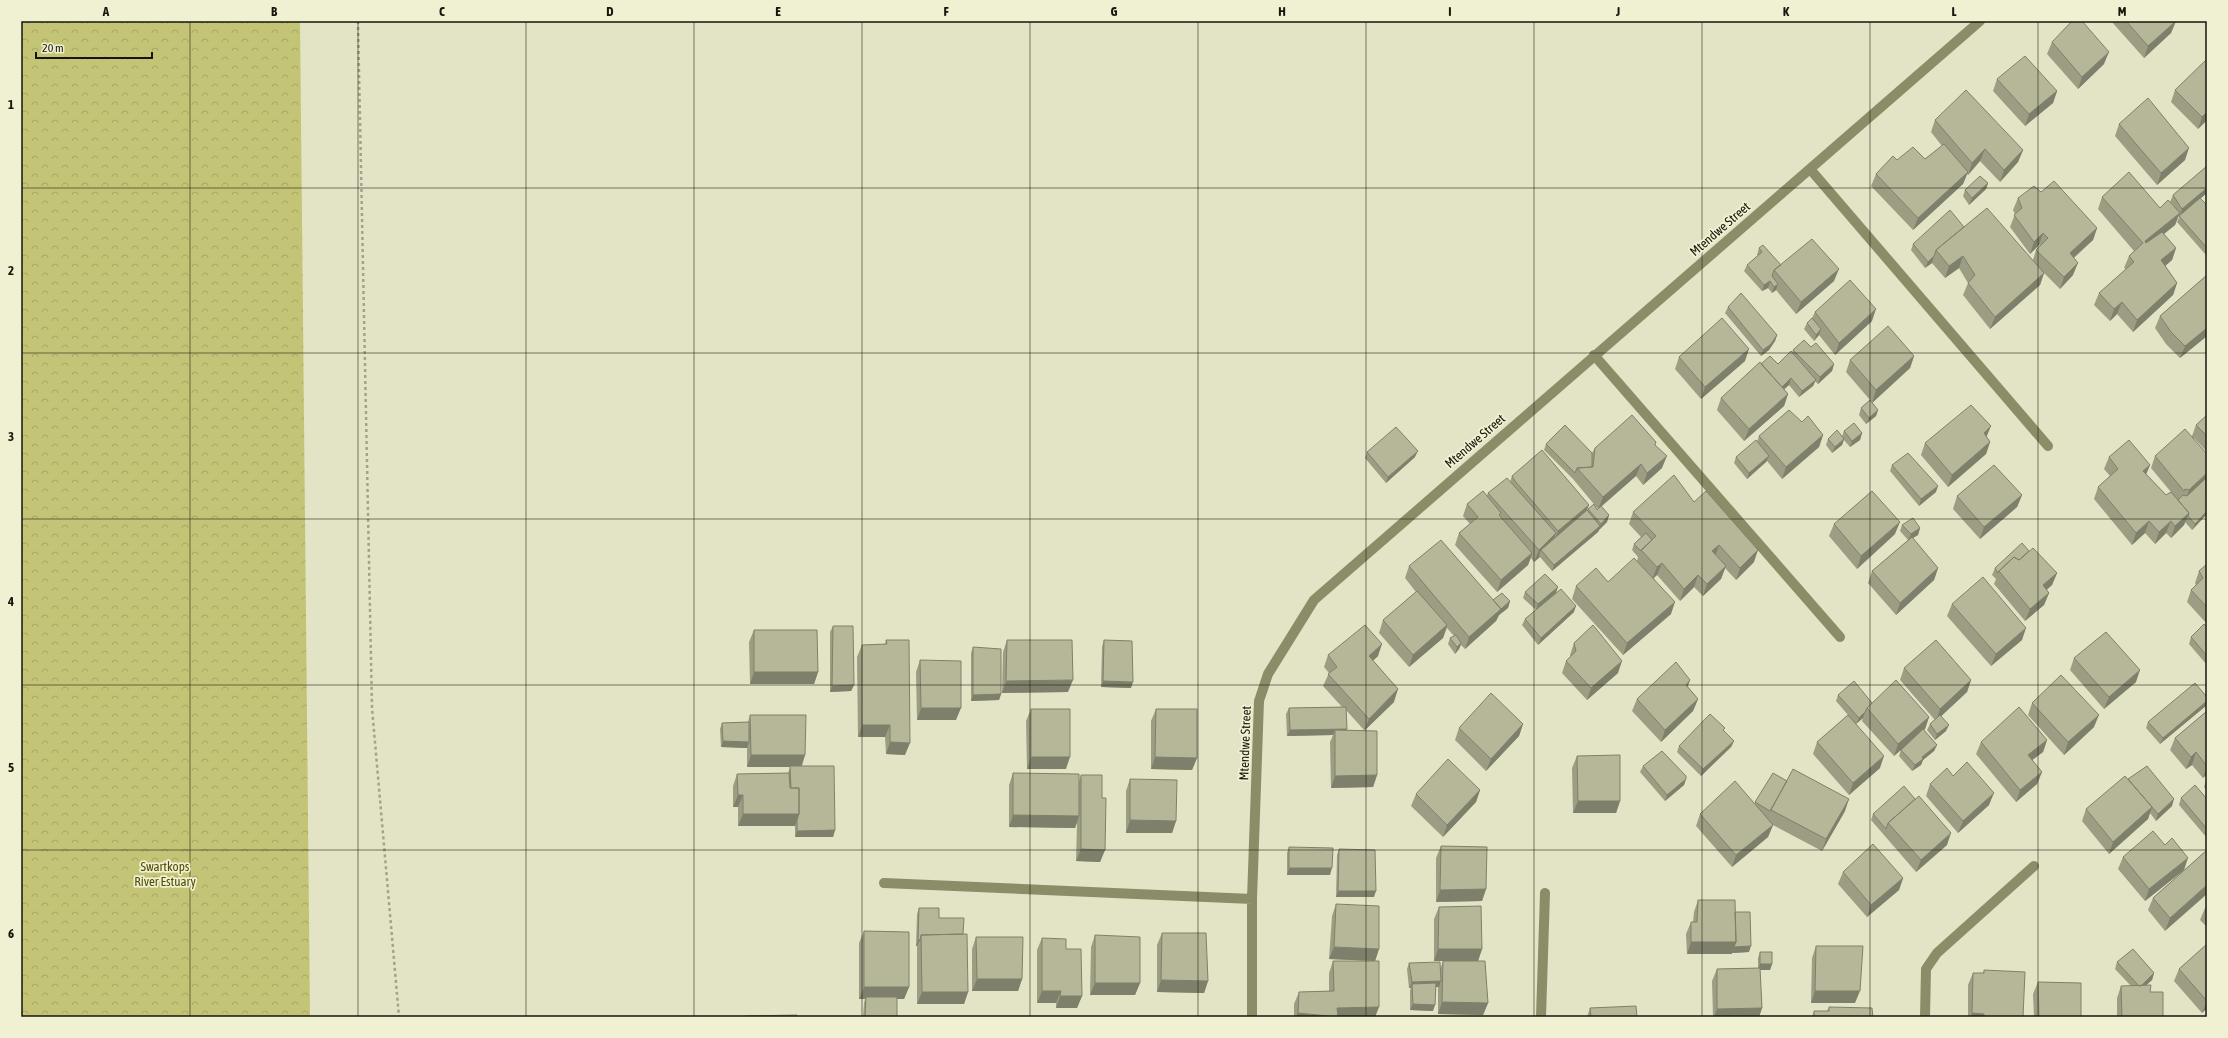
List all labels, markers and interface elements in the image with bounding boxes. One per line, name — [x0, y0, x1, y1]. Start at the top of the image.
text: A — [102, 4, 110, 19]
text: B — [271, 4, 278, 19]
text: C — [439, 4, 445, 19]
text: D — [606, 4, 614, 19]
text: E — [775, 4, 781, 19]
text: F — [943, 4, 949, 19]
text: G — [1111, 4, 1118, 19]
text: H — [1278, 4, 1286, 19]
text: I — [1448, 4, 1452, 19]
text: J — [1615, 4, 1620, 19]
text: K — [1783, 4, 1790, 19]
text: L — [1951, 4, 1957, 19]
text: M — [2118, 4, 2127, 19]
scale bar — [36, 34, 152, 60]
text: 20 m — [42, 41, 64, 55]
text: 1 — [8, 97, 14, 112]
street label: Mtendwe Street — [1687, 199, 1753, 259]
text: 2 — [8, 263, 14, 278]
street label: Mtendwe Street — [1442, 411, 1508, 471]
text: 3 — [8, 429, 14, 444]
text: 4 — [7, 594, 14, 609]
street label: Mtendwe Street — [1236, 705, 1254, 781]
text: 5 — [8, 760, 14, 775]
park label: Swartkops River Estuary — [134, 859, 196, 889]
text: 6 — [8, 926, 14, 941]

